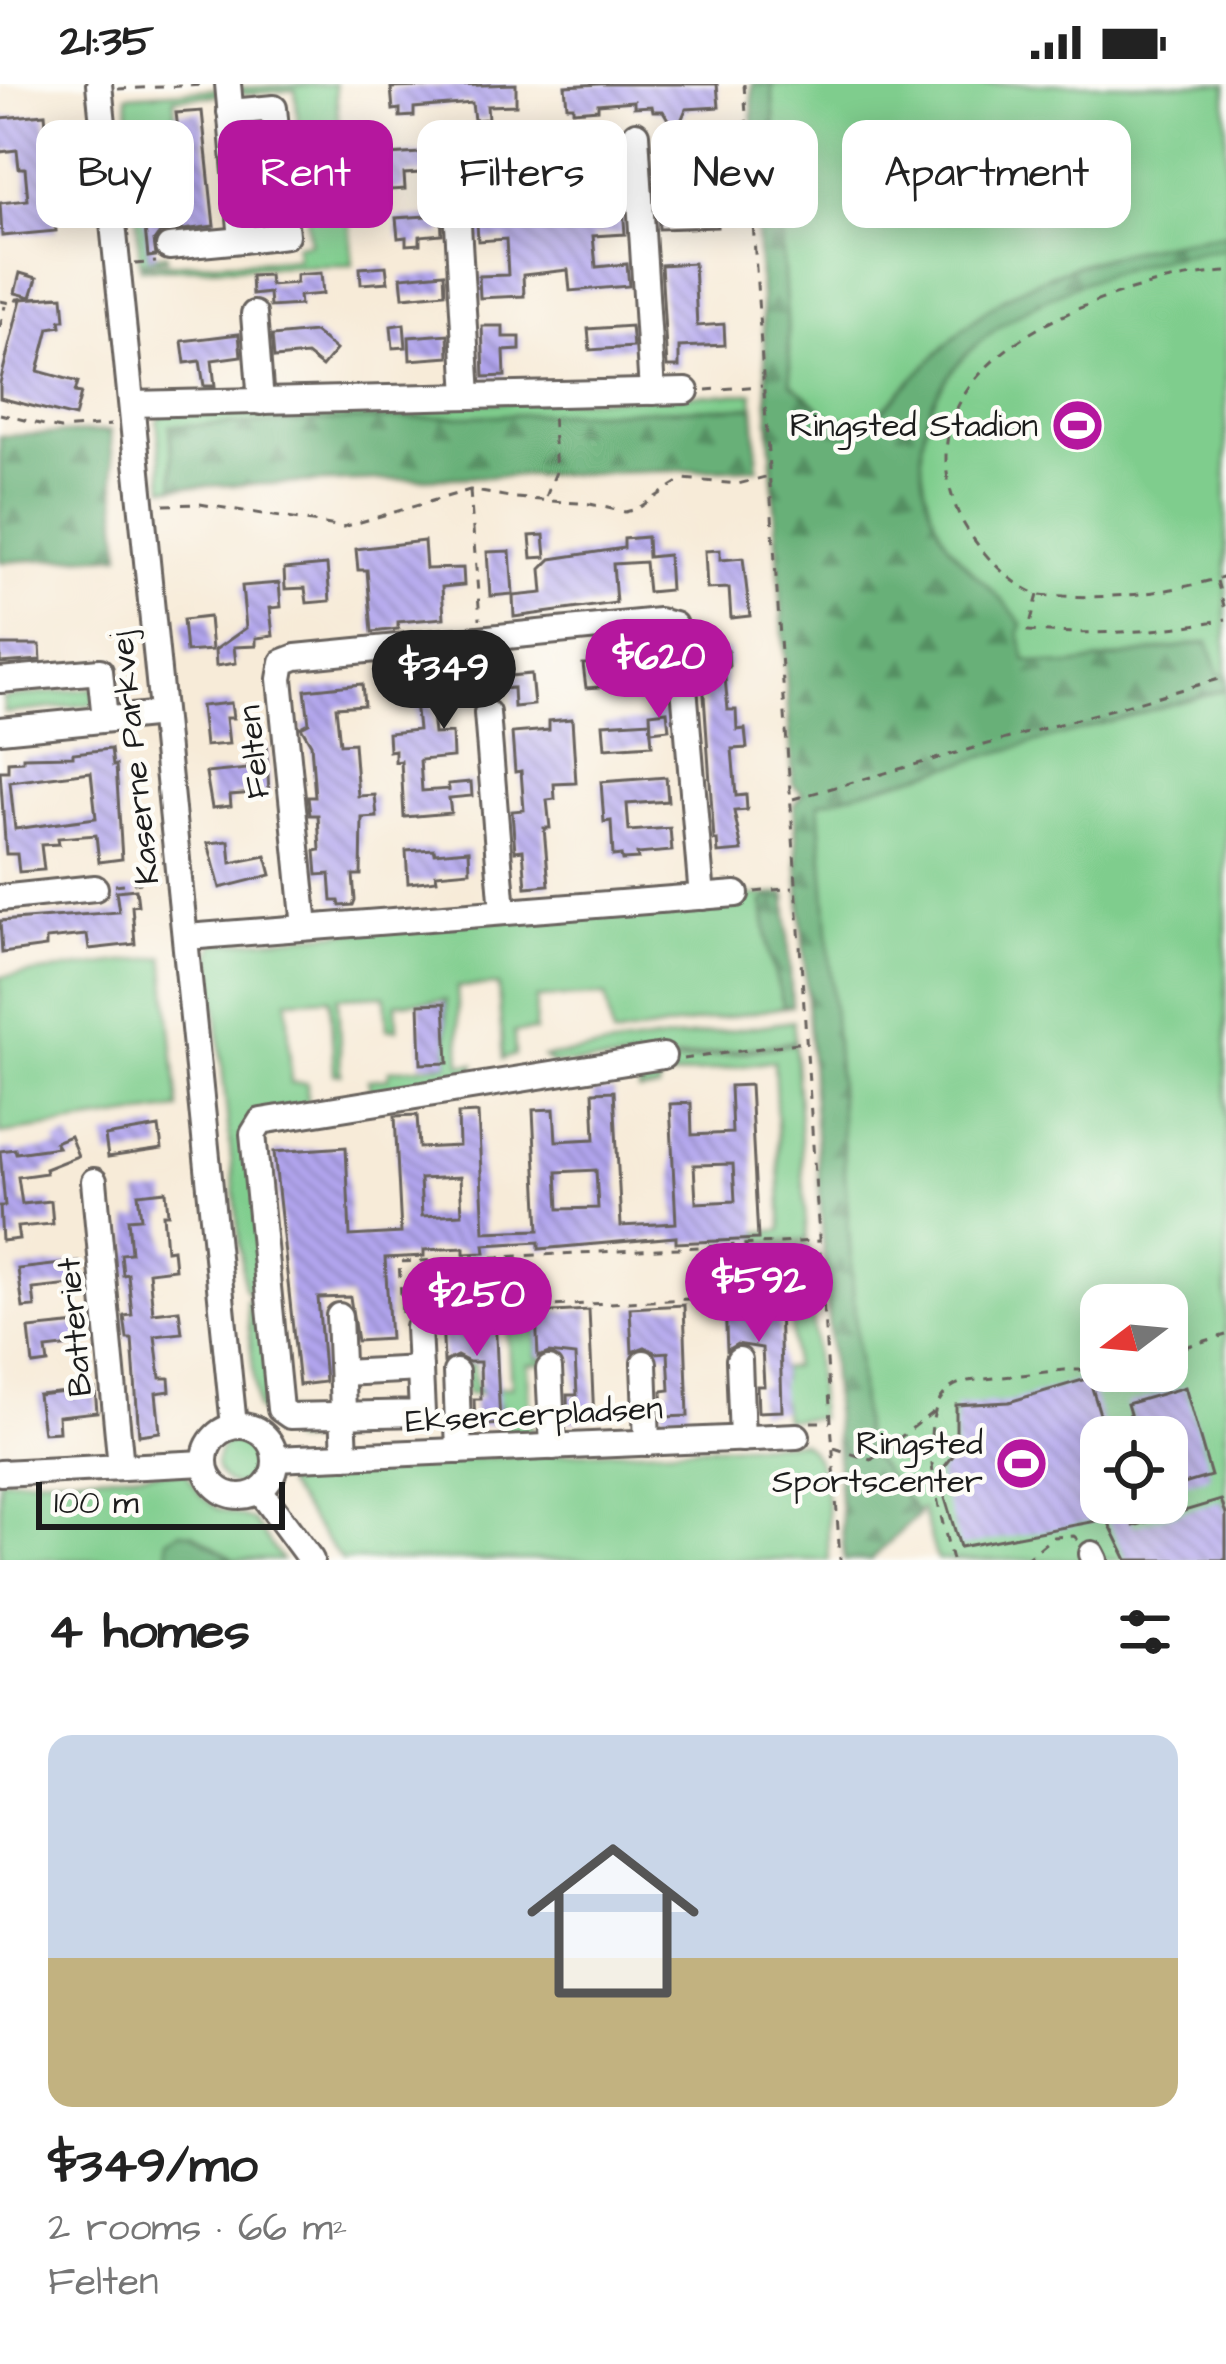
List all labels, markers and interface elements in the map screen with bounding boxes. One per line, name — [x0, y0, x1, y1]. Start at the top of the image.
text: 21:35 — [60, 11, 154, 73]
chip: Buy — [36, 120, 194, 228]
chip: Rent — [218, 120, 393, 228]
chip: Filters — [417, 120, 627, 228]
chip: New — [651, 120, 818, 228]
chip: Apartment — [842, 120, 1131, 228]
sports icon: Ringsted Stadion — [1049, 398, 1105, 454]
place label: Ringsted Stadion — [790, 403, 1038, 451]
pin: $620 — [588, 619, 730, 721]
street label: Kaserne Parkvej — [99, 629, 171, 887]
pin: $349 — [373, 630, 515, 732]
text: $620 — [612, 631, 706, 685]
text: $349 — [399, 642, 489, 696]
street label: Felten — [226, 703, 282, 801]
pin: $592 — [688, 1243, 830, 1345]
text: $592 — [712, 1255, 806, 1309]
street label: Batteriet — [46, 1256, 104, 1398]
pin: $250 — [406, 1257, 548, 1359]
text: $250 — [429, 1269, 525, 1323]
north arrow — [1080, 1284, 1188, 1392]
map controls — [1080, 1284, 1188, 1524]
street label: Eksercerpladsen — [404, 1385, 664, 1445]
button: locate — [1080, 1416, 1188, 1524]
place label: Ringsted Sportscenter — [772, 1421, 983, 1505]
sports icon: Ringsted Sportscenter — [994, 1435, 1050, 1491]
scale bar — [36, 1476, 285, 1529]
text: 100 m — [54, 1480, 139, 1526]
text: 4 homes — [48, 1597, 250, 1668]
icon: filters — [1112, 1599, 1178, 1665]
icon: home — [505, 1813, 721, 2029]
text: $349/mo — [48, 2131, 258, 2202]
text: 2 rooms · 66 m² — [48, 2202, 347, 2256]
text: Felten — [48, 2256, 159, 2310]

